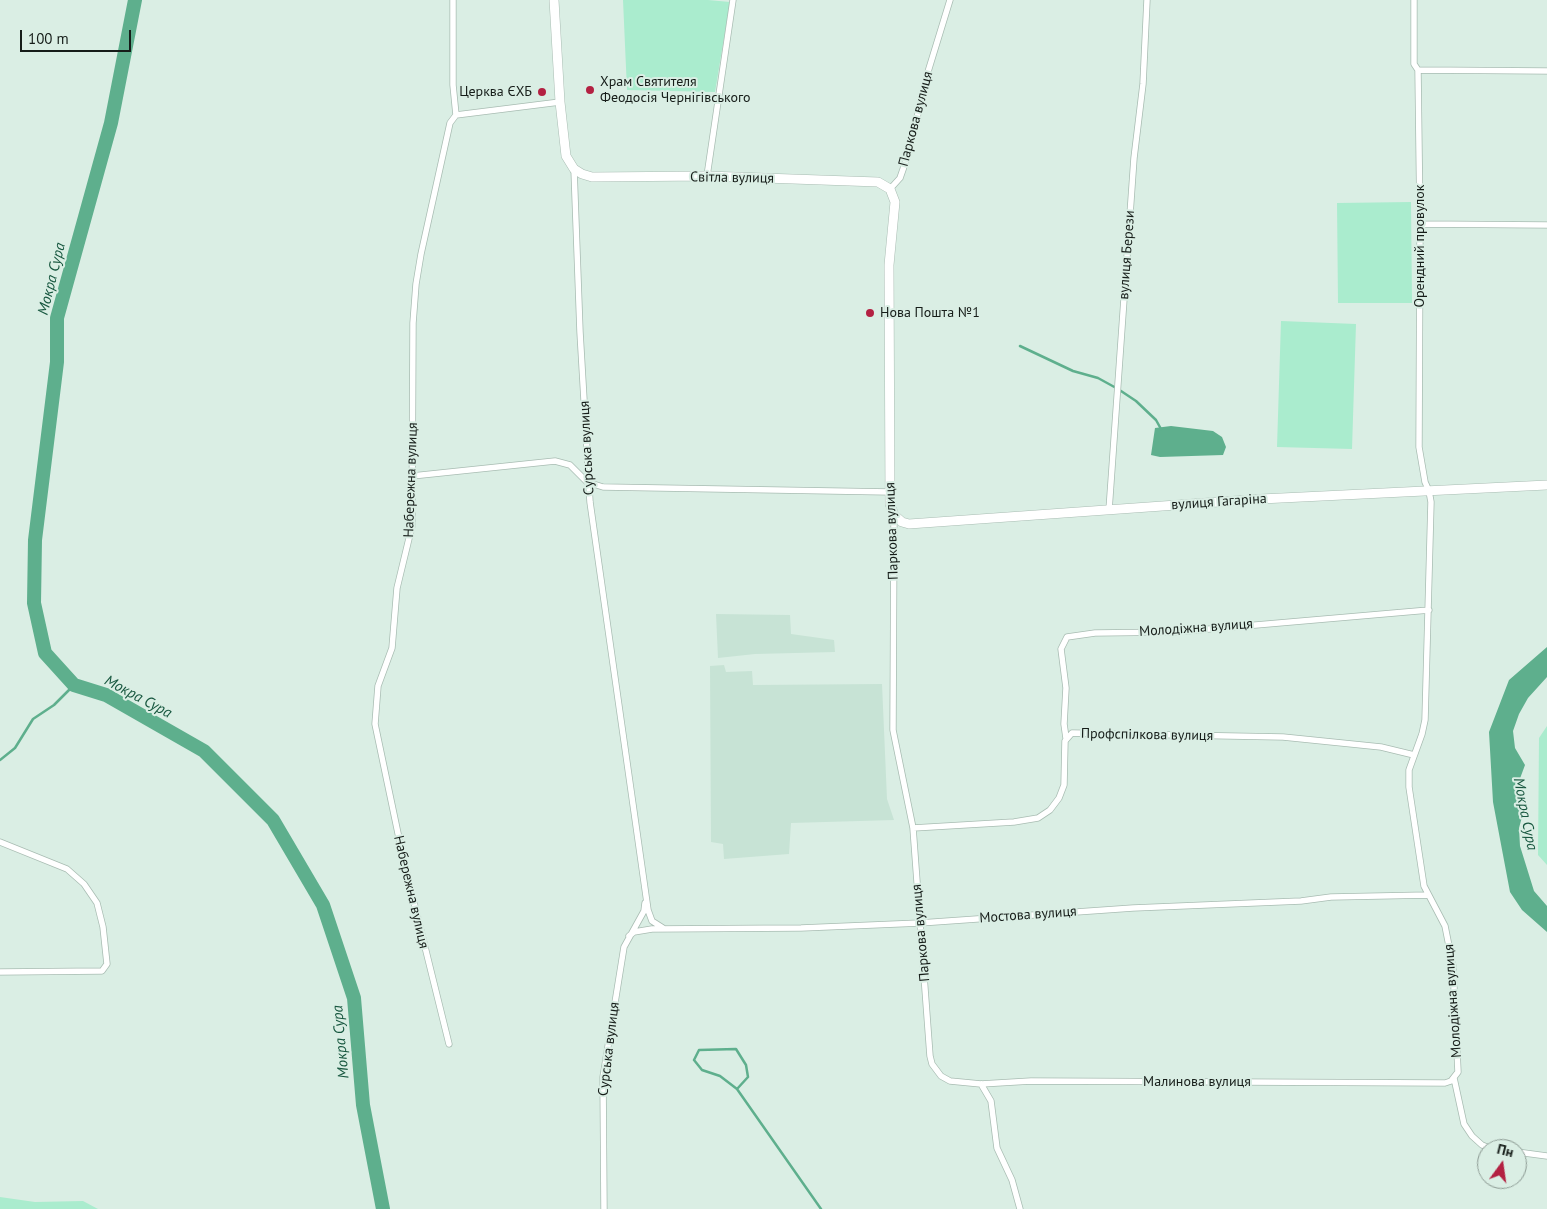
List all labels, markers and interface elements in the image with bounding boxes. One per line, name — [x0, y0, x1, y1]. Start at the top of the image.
scale bar — [22, 20, 134, 52]
text: 100 m — [28, 29, 69, 48]
street label: Паркова вулиця — [895, 70, 937, 168]
place label: Храм Святителя Феодосія Чернігівського — [600, 74, 750, 106]
place label: Церква ЄХБ — [459, 84, 532, 100]
marker: Храм Святителя Феодосія Чернігівського — [584, 84, 596, 96]
marker: Церква ЄХБ — [536, 86, 548, 98]
street label: Світла вулиця — [690, 169, 774, 187]
street label: Орендний провулок — [1412, 184, 1428, 308]
street label: вулиця Берези — [1116, 210, 1138, 300]
water label: Мокра Сура — [34, 241, 70, 317]
place label: Нова Пошта №1 — [880, 305, 980, 321]
marker: Нова Пошта №1 — [864, 307, 876, 319]
street label: Сурська вулиця — [576, 400, 598, 496]
street label: Набережна вулиця — [401, 422, 421, 538]
street label: Паркова вулиця — [882, 482, 902, 580]
street label: вулиця Гагаріна — [1171, 490, 1267, 514]
street label: Молодіжна вулиця — [1139, 616, 1253, 640]
water label: Мокра Сура — [101, 672, 175, 722]
street label: Профспілкова вулиця — [1081, 725, 1213, 745]
water label: Мокра Сура — [1509, 776, 1541, 852]
street label: Набережна вулиця — [390, 834, 432, 950]
street label: Паркова вулиця — [908, 884, 934, 982]
street label: Мостова вулиця — [979, 903, 1077, 927]
street label: Молодіжна вулиця — [1441, 944, 1465, 1058]
street label: Сурська вулиця — [595, 1001, 623, 1097]
water label: Мокра Сура — [329, 1005, 353, 1079]
street label: Малинова вулиця — [1143, 1074, 1251, 1090]
north arrow — [1477, 1139, 1527, 1189]
text: Пн — [1495, 1140, 1516, 1161]

